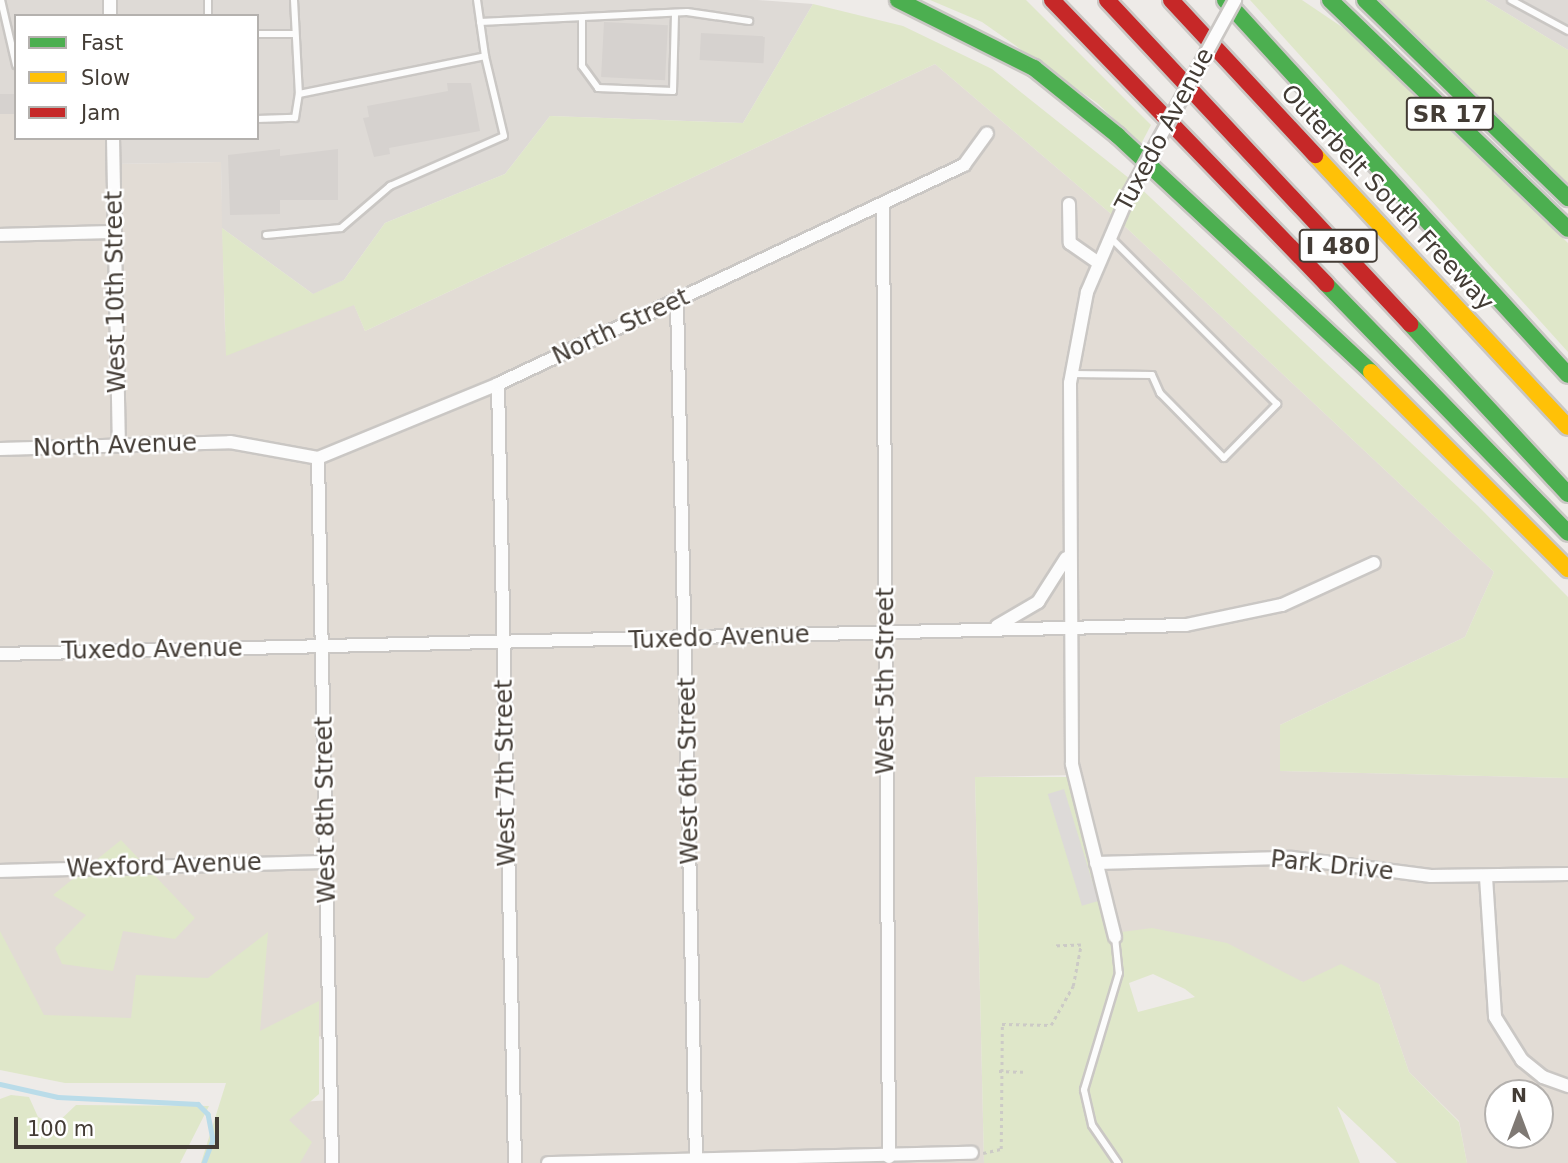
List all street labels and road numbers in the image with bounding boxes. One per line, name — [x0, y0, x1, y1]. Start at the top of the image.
street label: Tuxedo Avenue — [1110, 43, 1220, 217]
street label: Outerbelt South Freeway — [1275, 79, 1499, 317]
road number: SR 17 — [1404, 94, 1496, 134]
street label: West 10th Street — [100, 191, 132, 393]
road number: I 480 — [1298, 227, 1378, 266]
street label: North Street — [548, 283, 694, 371]
street label: North Avenue — [33, 429, 197, 463]
street label: West 5th Street — [872, 587, 900, 775]
street label: Tuxedo Avenue — [628, 620, 810, 656]
street label: Tuxedo Avenue — [61, 634, 243, 666]
street label: West 6th Street — [673, 677, 705, 865]
street label: West 7th Street — [490, 679, 522, 867]
street label: West 8th Street — [310, 716, 342, 904]
street label: Park Drive — [1269, 845, 1395, 887]
street label: Wexford Avenue — [66, 848, 262, 884]

